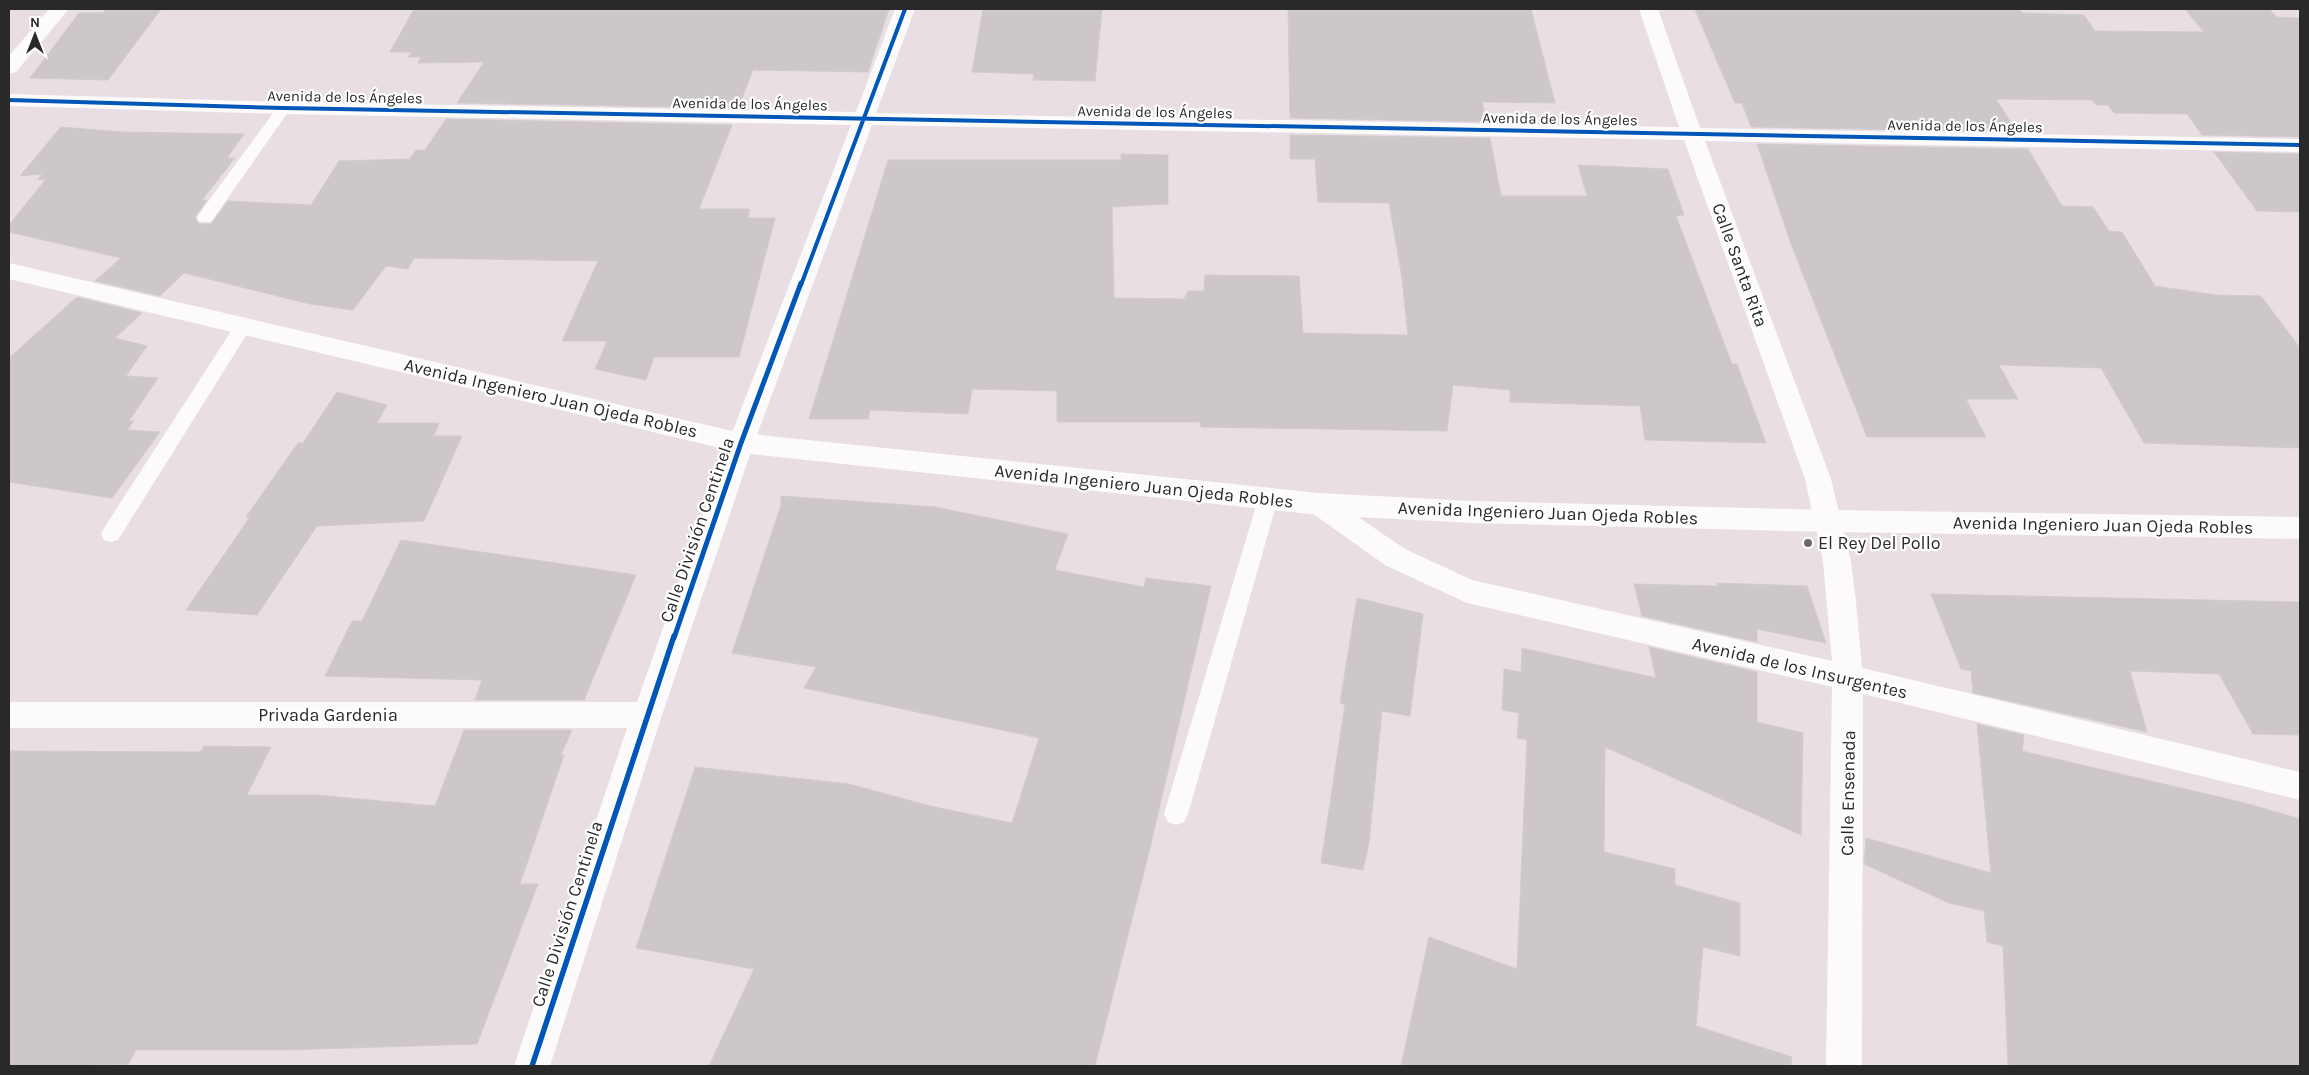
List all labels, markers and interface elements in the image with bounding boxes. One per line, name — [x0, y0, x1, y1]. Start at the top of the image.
north arrow — [10, 10, 60, 60]
text: N — [30, 14, 40, 31]
street label: Avenida de los Ángeles — [267, 87, 423, 107]
street label: Avenida de los Ángeles — [672, 94, 828, 114]
street label: Avenida de los Ángeles — [1077, 102, 1233, 122]
street label: Avenida de los Ángeles — [1482, 109, 1638, 129]
street label: Avenida de los Ángeles — [1887, 116, 2043, 136]
street label: Calle Santa Rita — [1707, 200, 1773, 330]
street label: Avenida Ingeniero Juan Ojeda Robles — [402, 353, 700, 443]
street label: Calle División Centinela — [655, 435, 739, 625]
street label: Avenida Ingeniero Juan Ojeda Robles — [993, 459, 1295, 513]
street label: Avenida Ingeniero Juan Ojeda Robles — [1397, 497, 1699, 529]
street label: Avenida Ingeniero Juan Ojeda Robles — [1953, 511, 2253, 539]
place label: El Rey Del Pollo — [1818, 532, 1941, 554]
marker: El Rey Del Pollo — [1802, 537, 1814, 549]
street label: Avenida de los Insurgentes — [1690, 633, 1910, 703]
street label: Privada Gardenia — [258, 704, 398, 726]
street label: Calle Ensenada — [1836, 730, 1860, 856]
street label: Calle División Centinela — [527, 818, 607, 1010]

